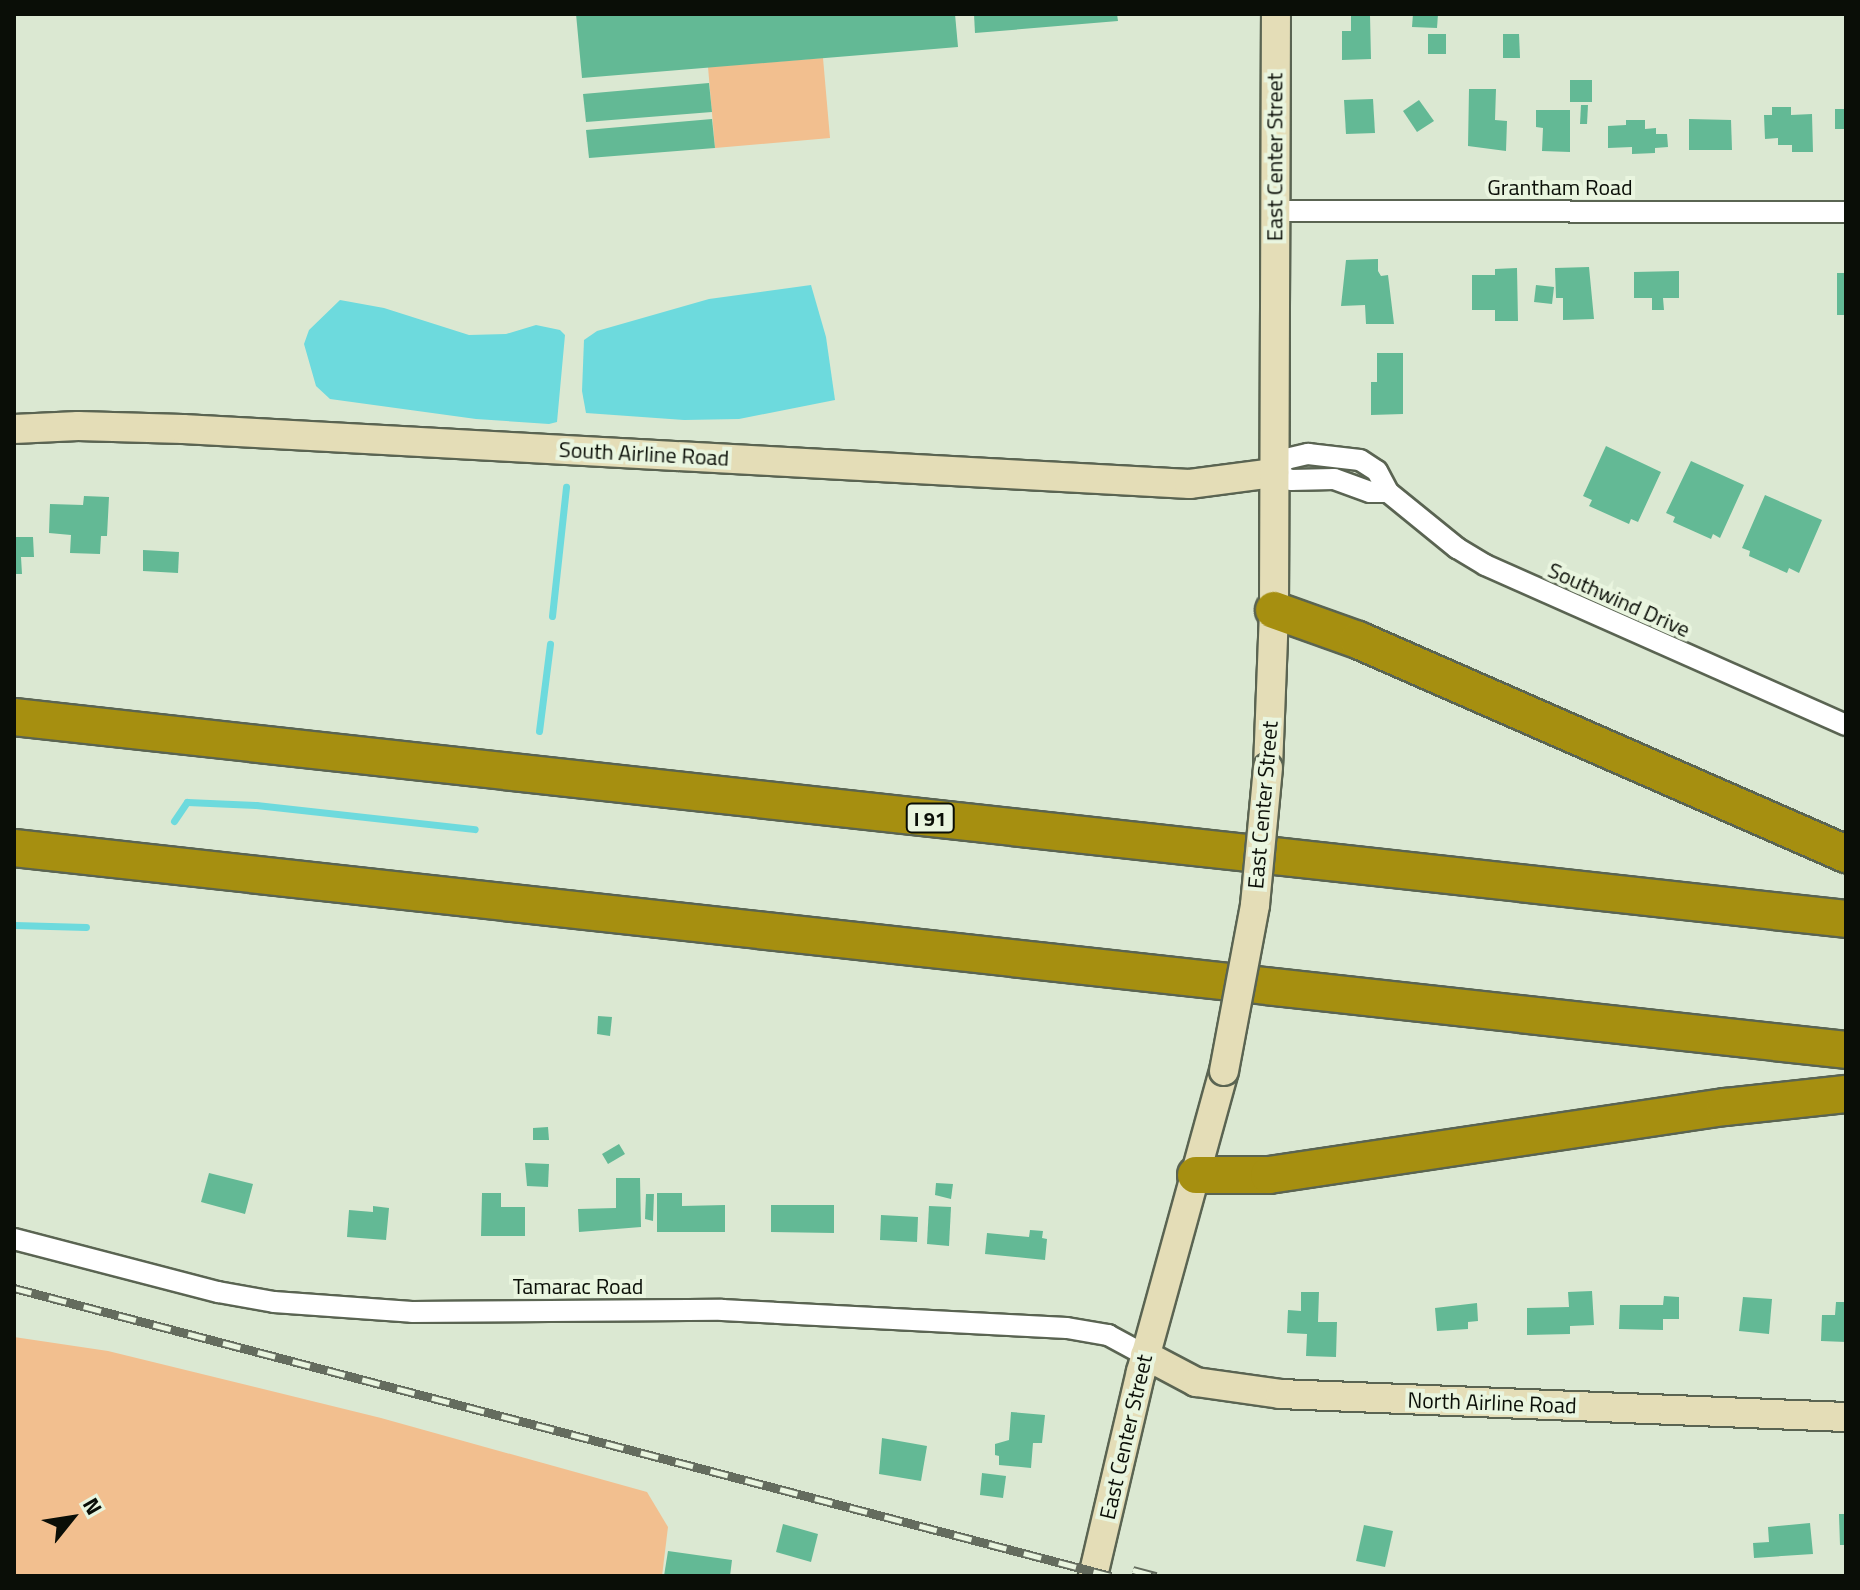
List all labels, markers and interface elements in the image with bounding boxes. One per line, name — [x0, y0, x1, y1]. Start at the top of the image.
street label: East Center Street — [1262, 73, 1288, 241]
street label: Grantham Road — [1487, 175, 1633, 201]
street label: South Airline Road — [558, 436, 730, 472]
street label: Southwind Drive — [1544, 557, 1694, 643]
street label: East Center Street — [1243, 720, 1283, 890]
road number: I 91 — [904, 802, 956, 834]
street label: Tamarac Road — [513, 1274, 643, 1300]
street label: East Center Street — [1094, 1352, 1158, 1522]
street label: North Airline Road — [1407, 1387, 1577, 1419]
north arrow — [32, 1478, 112, 1558]
text: N — [74, 1491, 111, 1521]

